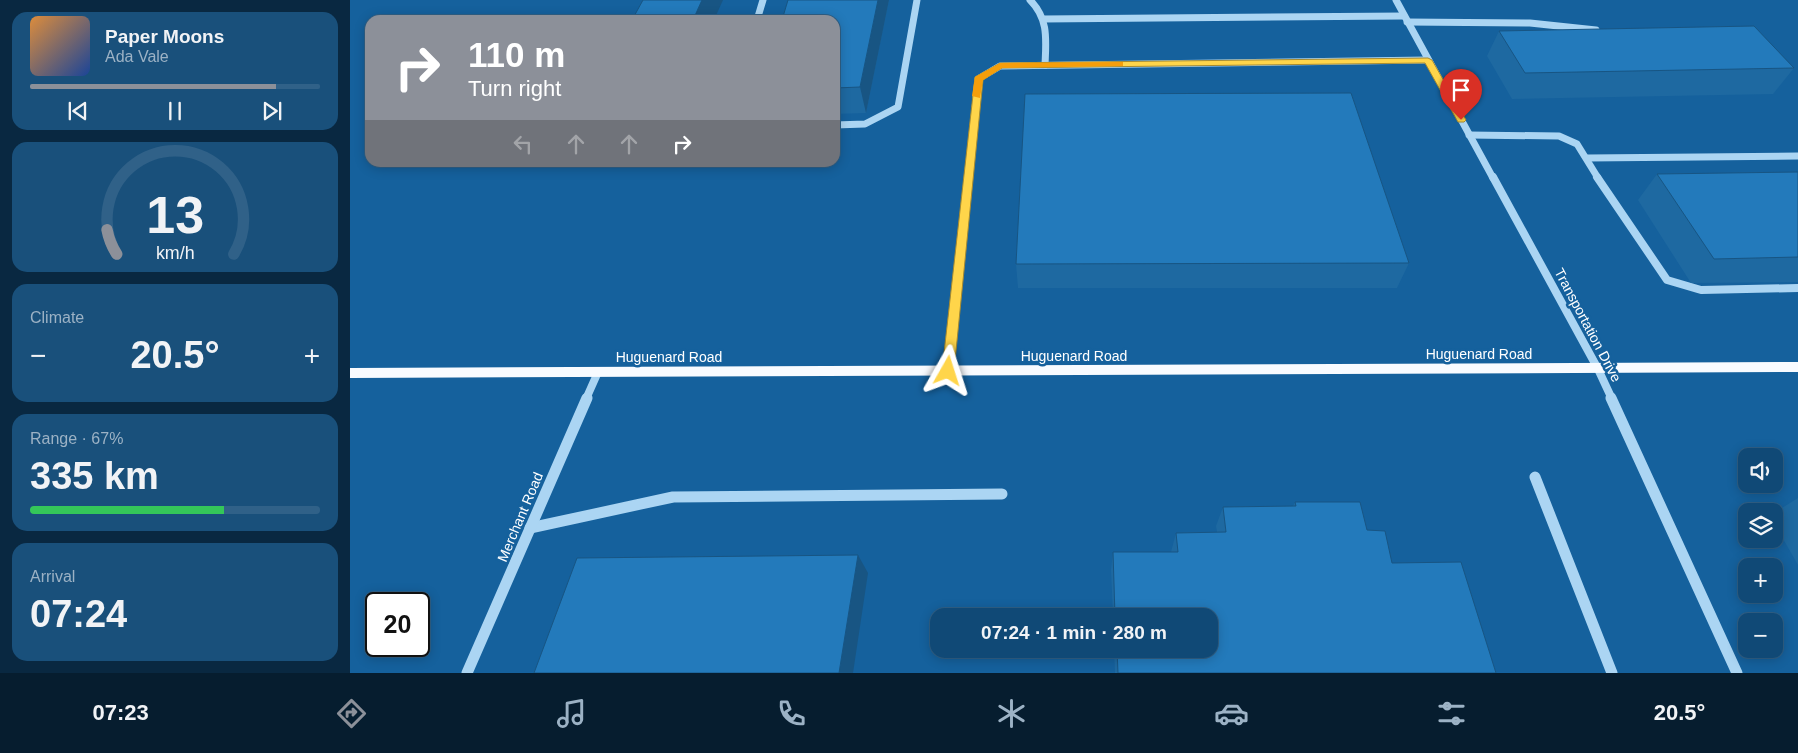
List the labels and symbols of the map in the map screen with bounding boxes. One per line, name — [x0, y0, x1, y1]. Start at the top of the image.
pin — [1440, 69, 1482, 120]
street label: Transportation Drive — [1551, 265, 1625, 385]
position arrow — [921, 344, 973, 396]
street label: Huguenard Road — [1426, 346, 1532, 362]
street label: Huguenard Road — [1021, 348, 1127, 364]
street label: Huguenard Road — [616, 349, 722, 365]
street label: Merchant Road — [494, 470, 546, 564]
speed limit sign: 20 — [365, 592, 430, 657]

